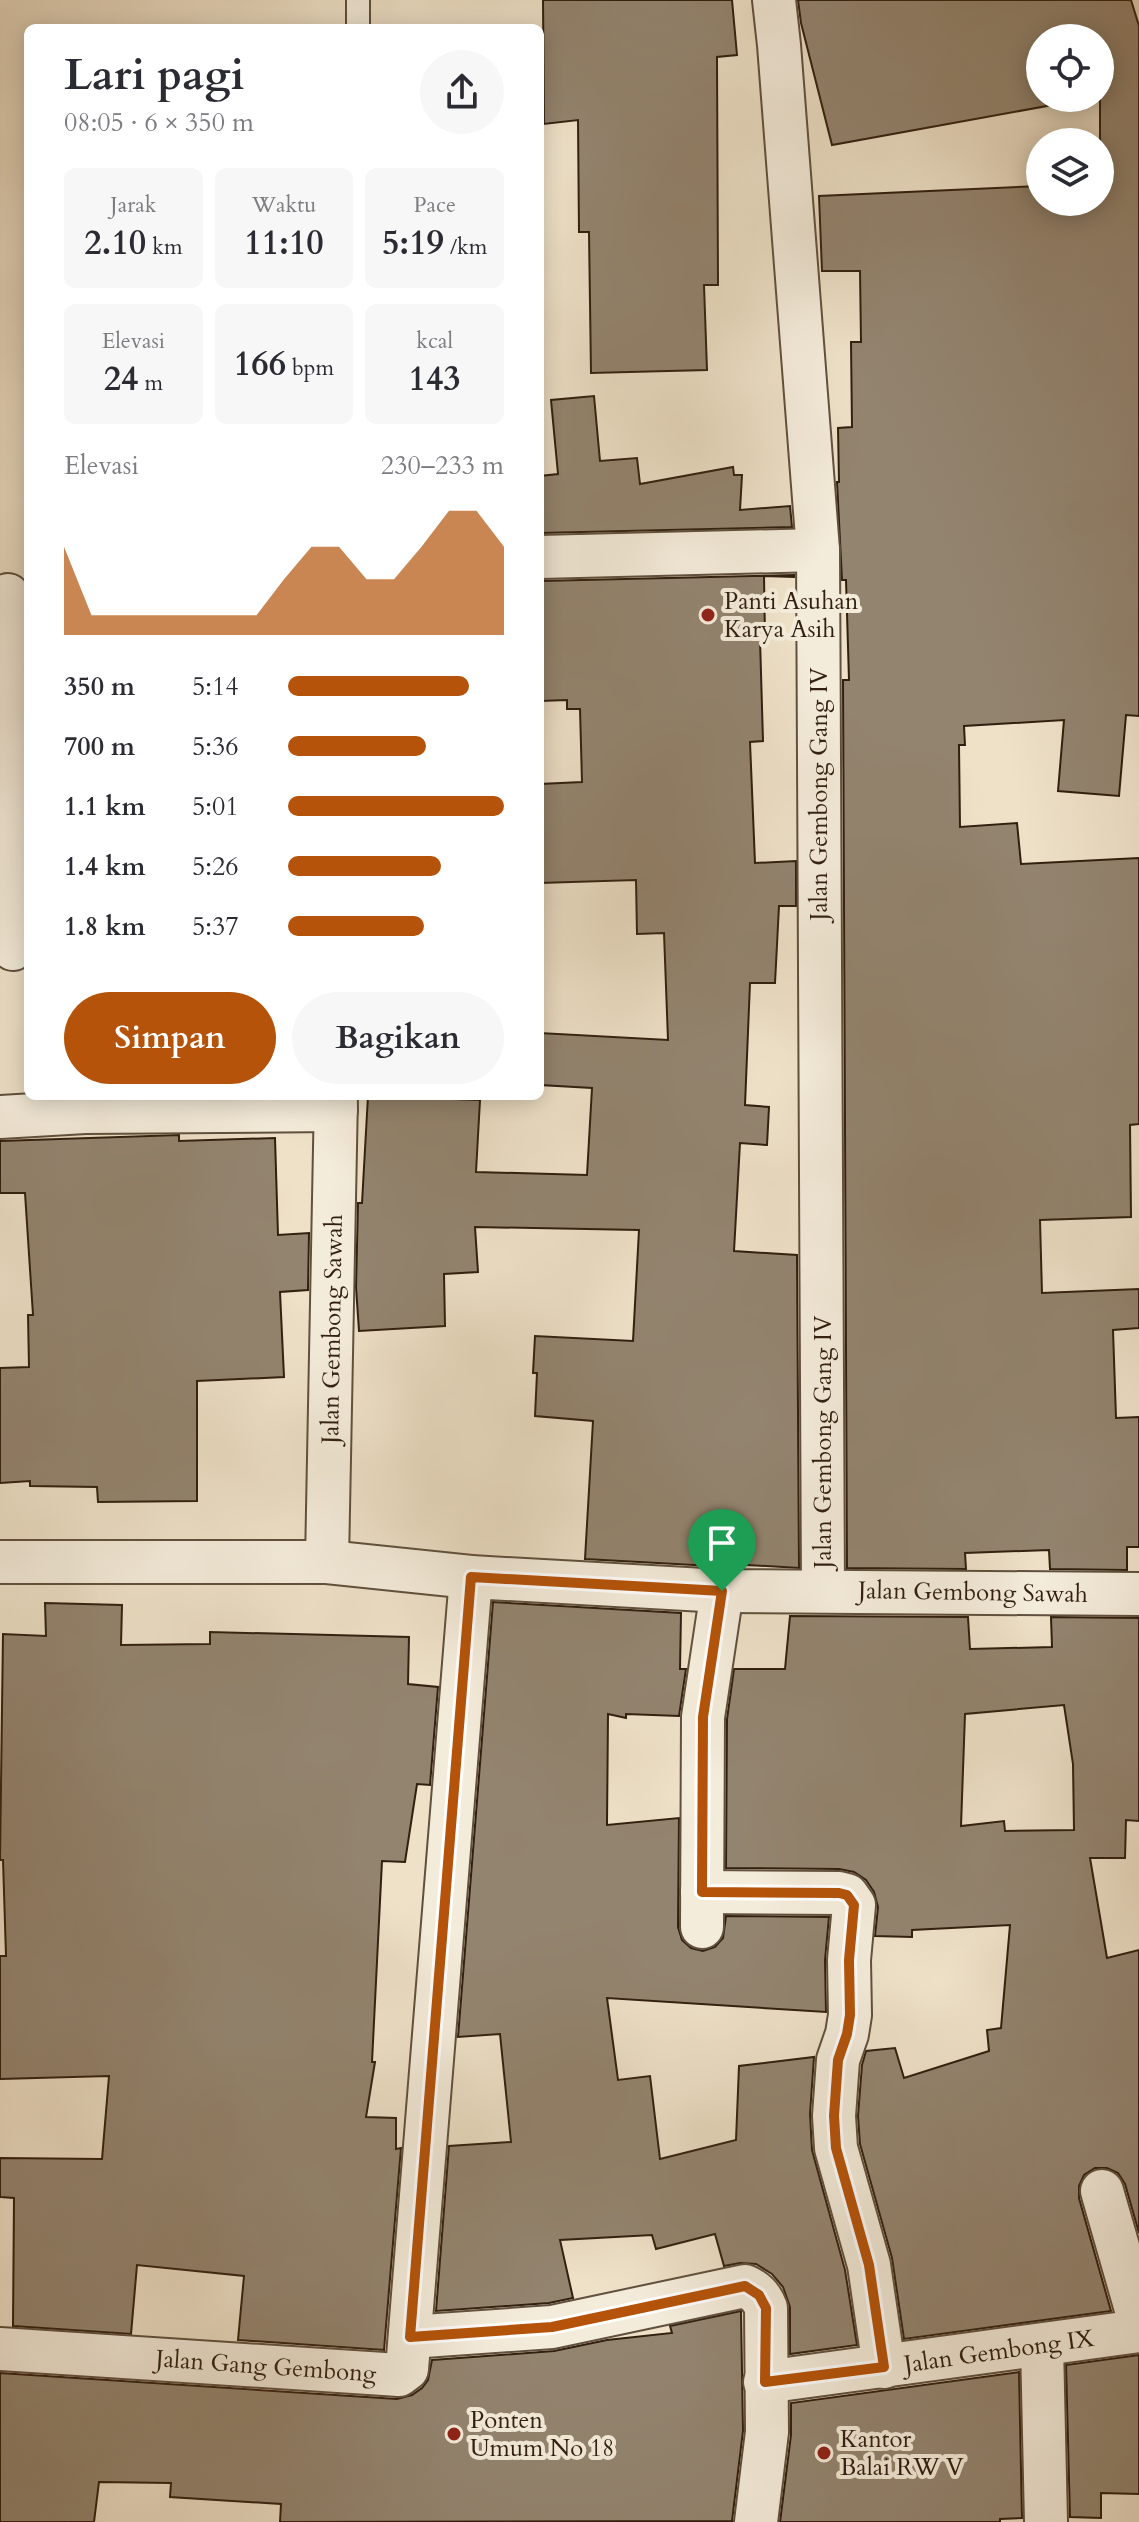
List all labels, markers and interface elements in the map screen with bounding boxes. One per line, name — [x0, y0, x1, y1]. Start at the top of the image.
map controls — [1026, 24, 1114, 216]
button: locate — [1026, 24, 1114, 112]
text: Lari pagi — [64, 45, 244, 105]
button: share — [420, 50, 504, 134]
text: 08:05 · 6 × 350 m — [64, 105, 254, 140]
button: layers — [1026, 128, 1114, 216]
text: Jarak — [110, 190, 156, 220]
text: Waktu — [252, 190, 316, 220]
text: Pace — [413, 190, 456, 220]
text: 2.10 — [84, 220, 146, 266]
text: 11:10 — [244, 220, 324, 266]
text: 5:19 — [382, 220, 444, 266]
text: km — [146, 232, 183, 262]
text: /km — [444, 232, 487, 262]
text: Elevasi — [102, 326, 165, 356]
text: kcal — [416, 326, 453, 356]
text: 166 — [234, 341, 286, 387]
text: bpm — [286, 353, 334, 383]
text: 24 — [104, 356, 138, 402]
text: 143 — [409, 356, 461, 402]
text: m — [138, 368, 163, 398]
text: Elevasi — [64, 448, 139, 483]
text: 230–233 m — [381, 448, 504, 483]
place label: Panti Asuhan Karya Asih — [724, 585, 859, 646]
marker: Panti Asuhan Karya Asih — [699, 606, 717, 624]
street label: Jalan Gembong Gang IV — [803, 667, 836, 924]
text: 350 m — [64, 669, 135, 704]
text: 5:14 — [192, 669, 239, 704]
text: 700 m — [64, 729, 135, 764]
text: 5:36 — [192, 729, 239, 764]
text: 1.1 km — [64, 789, 145, 824]
text: 5:01 — [192, 789, 239, 824]
text: 1.4 km — [64, 849, 145, 884]
text: 5:26 — [192, 849, 239, 884]
text: 1.8 km — [64, 909, 145, 944]
text: 5:37 — [192, 909, 239, 944]
button: Simpan — [64, 992, 276, 1084]
button: Bagikan — [292, 992, 504, 1084]
street label: Jalan Gembong Sawah — [314, 1214, 351, 1447]
street label: Jalan Gembong Gang IV — [807, 1315, 840, 1572]
pin — [688, 1509, 756, 1591]
icon: arrive — [700, 1521, 744, 1565]
street label: Jalan Gembong Sawah — [855, 1574, 1088, 1611]
street label: Jalan Gembong IX — [899, 2322, 1096, 2382]
street label: Jalan Gang Gembong — [152, 2342, 378, 2391]
place label: Ponten Umum No 18 — [470, 2404, 614, 2465]
place label: Kantor Balai RW V — [840, 2423, 964, 2484]
marker: Ponten Umum No 18 — [445, 2425, 463, 2443]
marker: Kantor Balai RW V — [815, 2444, 833, 2462]

